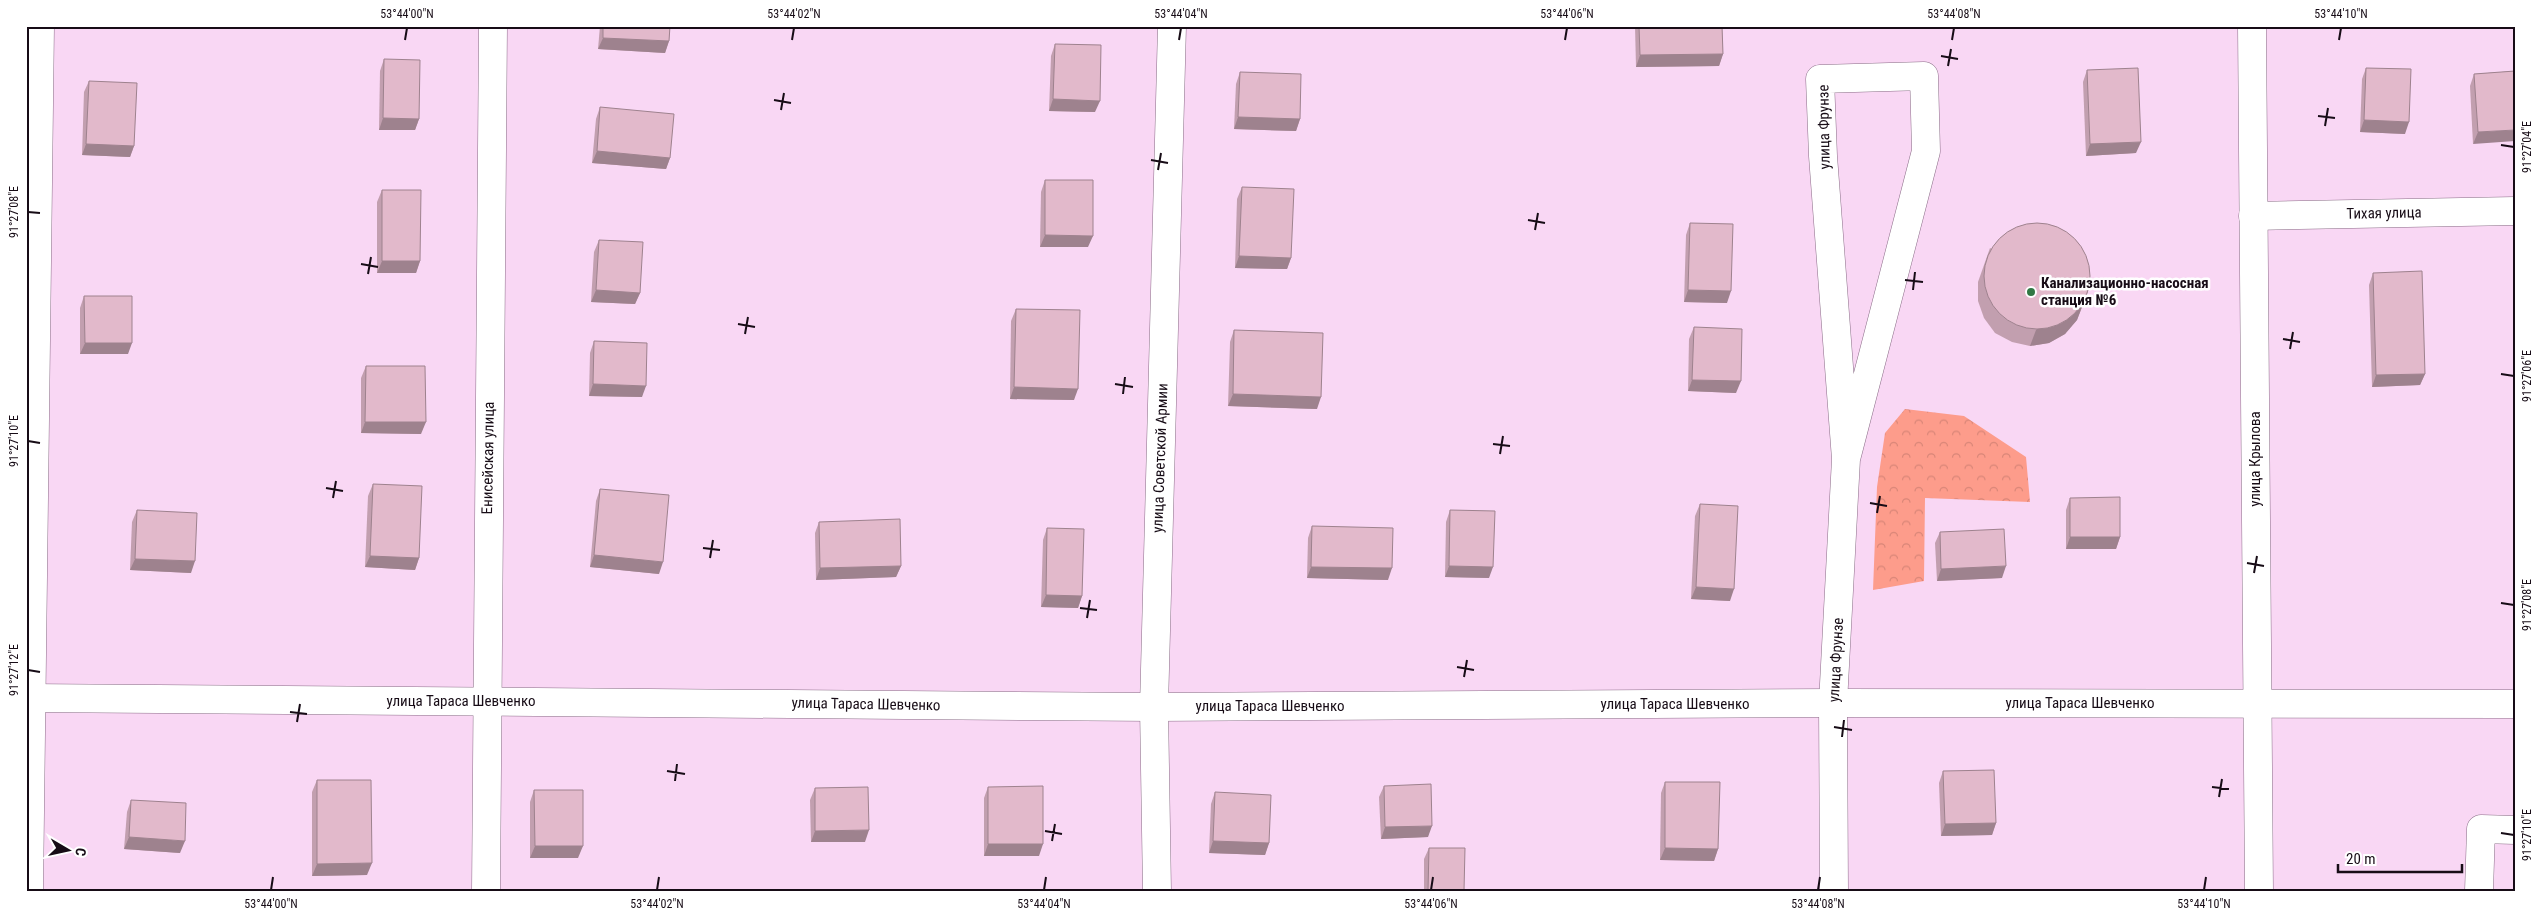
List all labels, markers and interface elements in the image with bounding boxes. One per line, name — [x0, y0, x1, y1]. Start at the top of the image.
text: 53°44'00"N — [380, 7, 434, 21]
text: 53°44'02"N — [767, 7, 821, 21]
text: 53°44'04"N — [1154, 7, 1208, 21]
text: 53°44'06"N — [1540, 7, 1594, 21]
text: 53°44'08"N — [1927, 7, 1981, 21]
text: 53°44'10"N — [2314, 7, 2368, 21]
street label: улица Фрунзе — [1814, 84, 1834, 170]
text: 91°27'04"E — [2520, 121, 2534, 173]
text: 91°27'08"E — [7, 186, 21, 238]
street label: Тихая улица — [2346, 203, 2422, 223]
place label: Канализационно-насосная станция №6 — [2041, 274, 2209, 309]
marker: Канализационно-насосная станция №6 — [2025, 286, 2037, 298]
text: 91°27'06"E — [2520, 350, 2534, 402]
street label: улица Советской Армии — [1148, 383, 1172, 533]
street label: Енисейская улица — [478, 402, 498, 514]
street label: улица Крылова — [2246, 411, 2264, 507]
text: 91°27'10"E — [7, 415, 21, 467]
text: 91°27'08"E — [2520, 579, 2534, 631]
street label: улица Фрунзе — [1825, 617, 1847, 703]
text: 91°27'12"E — [7, 644, 21, 696]
street label: улица Тараса Шевченко — [387, 692, 536, 710]
street label: улица Тараса Шевченко — [791, 694, 941, 714]
street label: улица Тараса Шевченко — [2006, 694, 2155, 712]
street label: улица Тараса Шевченко — [1601, 695, 1750, 713]
street label: улица Тараса Шевченко — [1196, 697, 1345, 715]
text: 91°27'10"E — [2520, 809, 2534, 861]
north arrow — [42, 824, 92, 874]
scale bar — [2338, 842, 2462, 874]
text: С — [72, 847, 89, 857]
text: 20 m — [2346, 850, 2376, 868]
text: 53°44'00"N — [244, 897, 298, 911]
text: 53°44'02"N — [630, 897, 684, 911]
text: 53°44'04"N — [1017, 897, 1071, 911]
text: 53°44'06"N — [1404, 897, 1458, 911]
text: 53°44'08"N — [1791, 897, 1845, 911]
text: 53°44'10"N — [2177, 897, 2231, 911]

